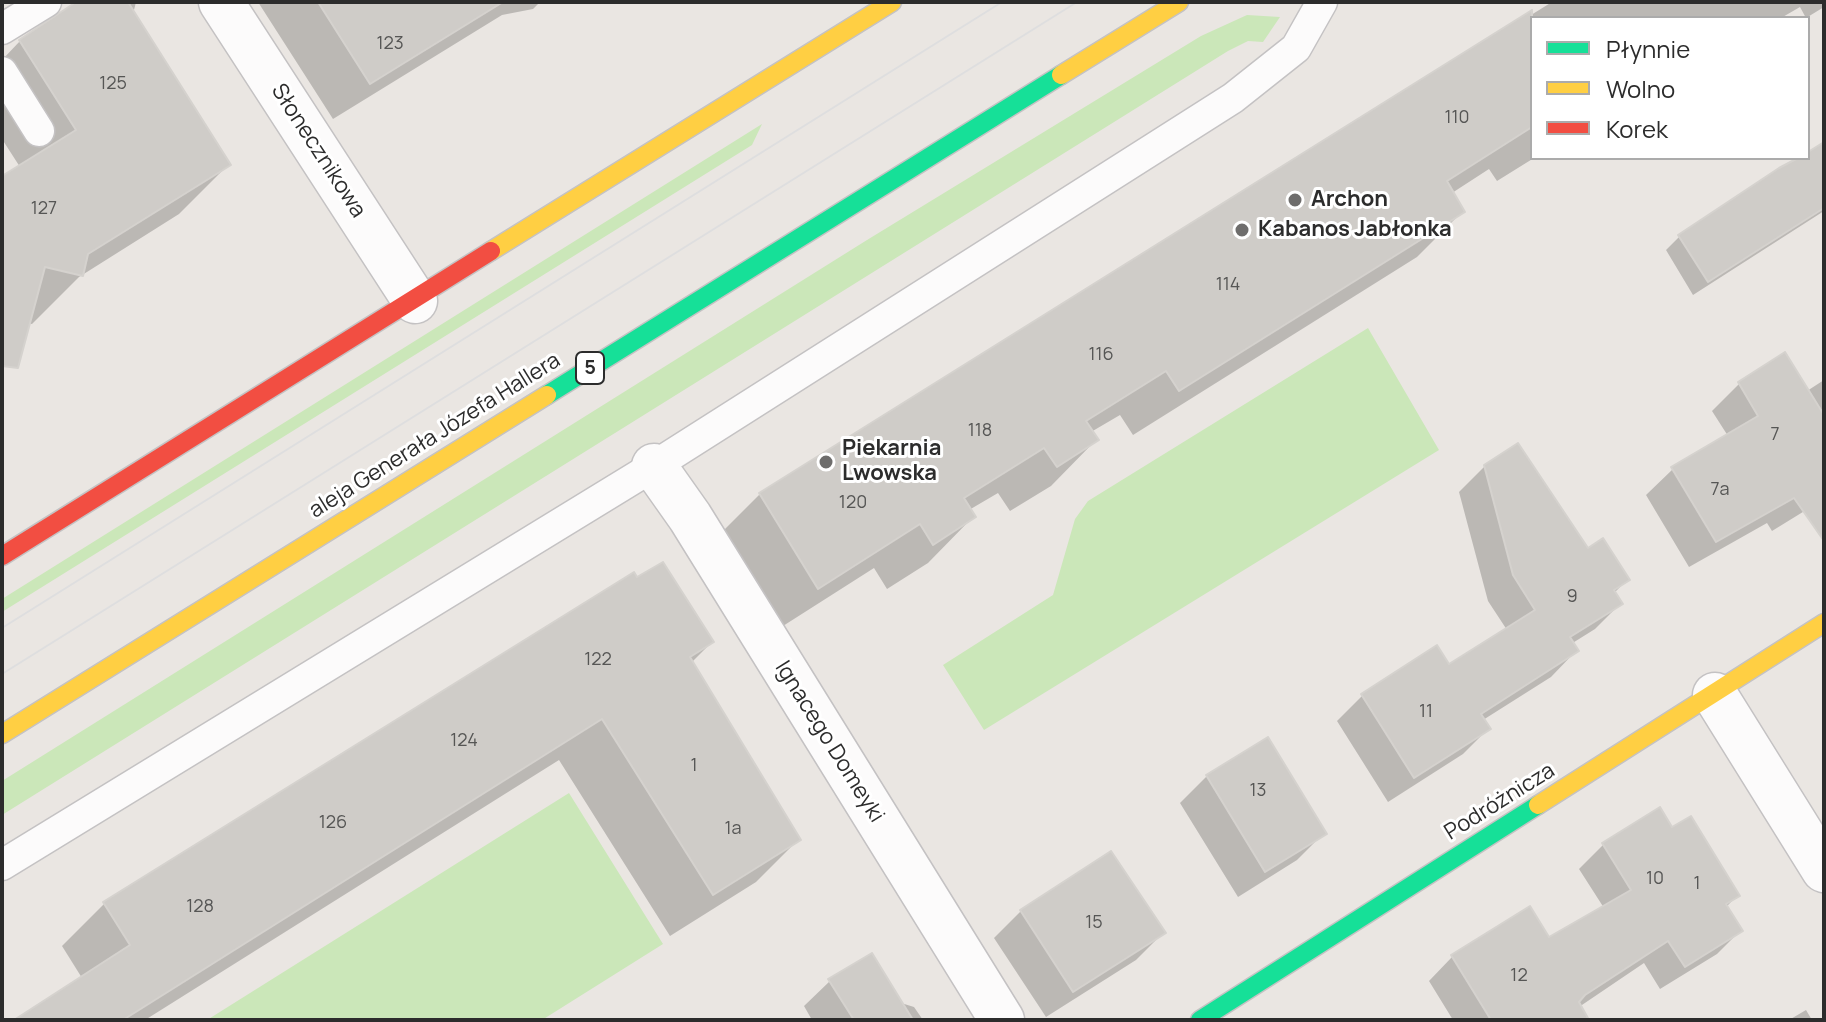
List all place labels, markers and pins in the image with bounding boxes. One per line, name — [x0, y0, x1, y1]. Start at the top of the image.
place label: Archon — [1311, 187, 1388, 213]
marker: Archon — [1286, 191, 1304, 209]
place label: Kabanos Jabłonka — [1258, 217, 1452, 243]
marker: Kabanos Jabłonka — [1233, 221, 1251, 239]
place label: Piekarnia Lwowska — [842, 436, 941, 488]
marker: Piekarnia Lwowska — [817, 453, 835, 471]

